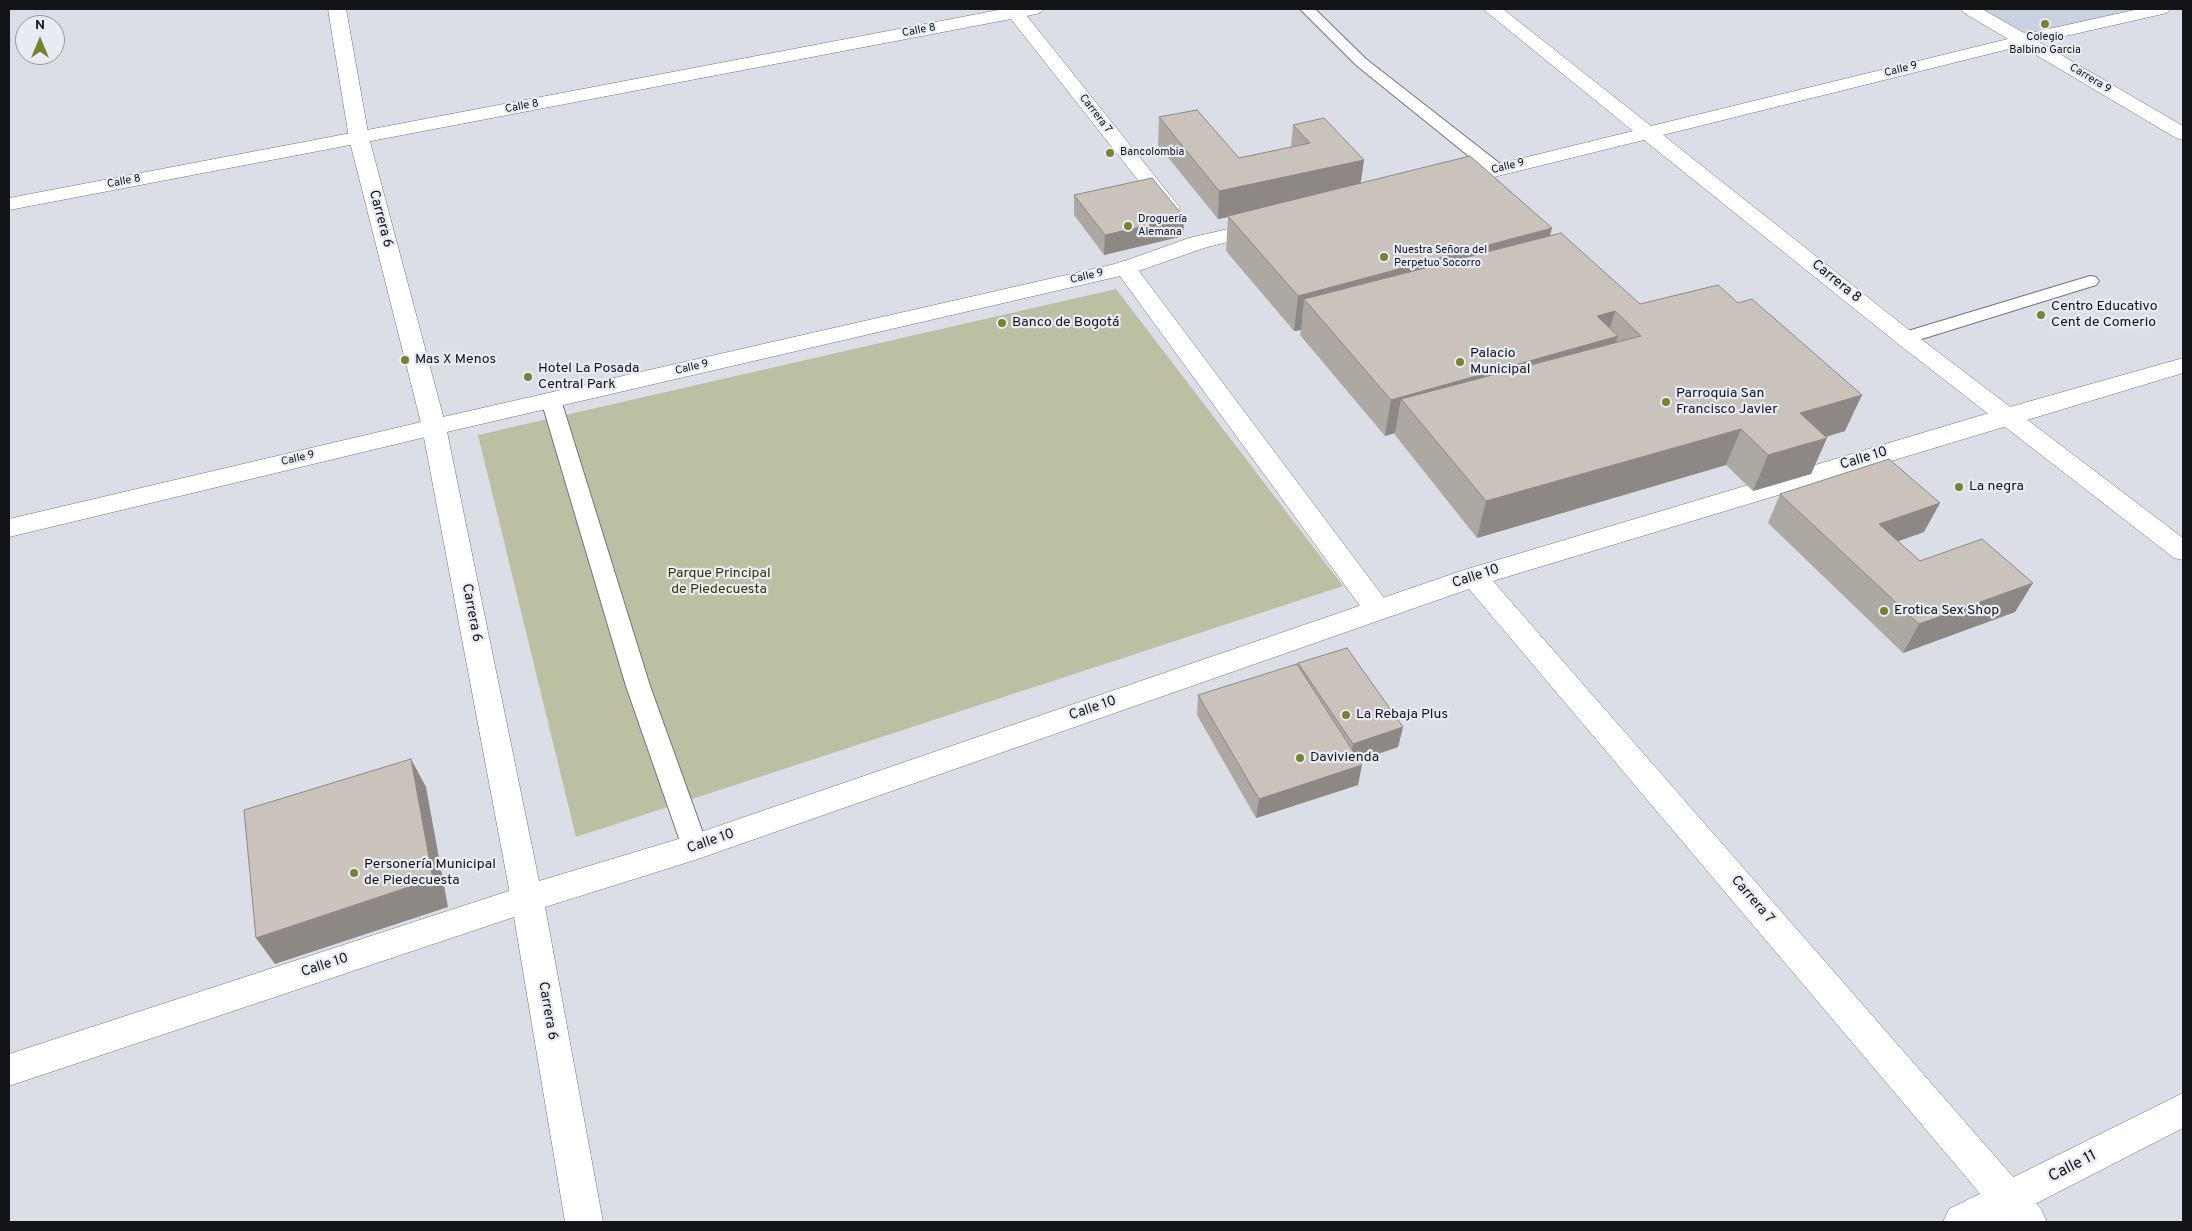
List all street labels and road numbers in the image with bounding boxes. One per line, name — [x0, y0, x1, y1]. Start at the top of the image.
street label: Calle 8 — [901, 21, 937, 41]
street label: Calle 9 — [1883, 60, 1919, 80]
street label: Carrera 9 — [2067, 61, 2113, 97]
street label: Carrera 7 — [1076, 92, 1114, 136]
street label: Calle 8 — [504, 97, 540, 117]
street label: Calle 9 — [1490, 157, 1526, 177]
street label: Calle 8 — [106, 172, 142, 192]
street label: Carrera 6 — [364, 188, 396, 250]
street label: Carrera 8 — [1808, 257, 1864, 307]
street label: Calle 9 — [1069, 267, 1105, 287]
street label: Calle 9 — [674, 358, 710, 378]
street label: Calle 10 — [1838, 444, 1890, 474]
street label: Calle 9 — [280, 449, 316, 469]
street label: Calle 10 — [1450, 561, 1502, 593]
street label: Carrera 6 — [457, 582, 485, 644]
street label: Calle 10 — [1067, 693, 1119, 725]
street label: Calle 10 — [685, 826, 737, 858]
street label: Carrera 7 — [1727, 873, 1777, 927]
street label: Calle 10 — [299, 950, 351, 982]
street label: Carrera 6 — [534, 981, 560, 1041]
street label: Calle 11 — [2046, 1147, 2100, 1187]

